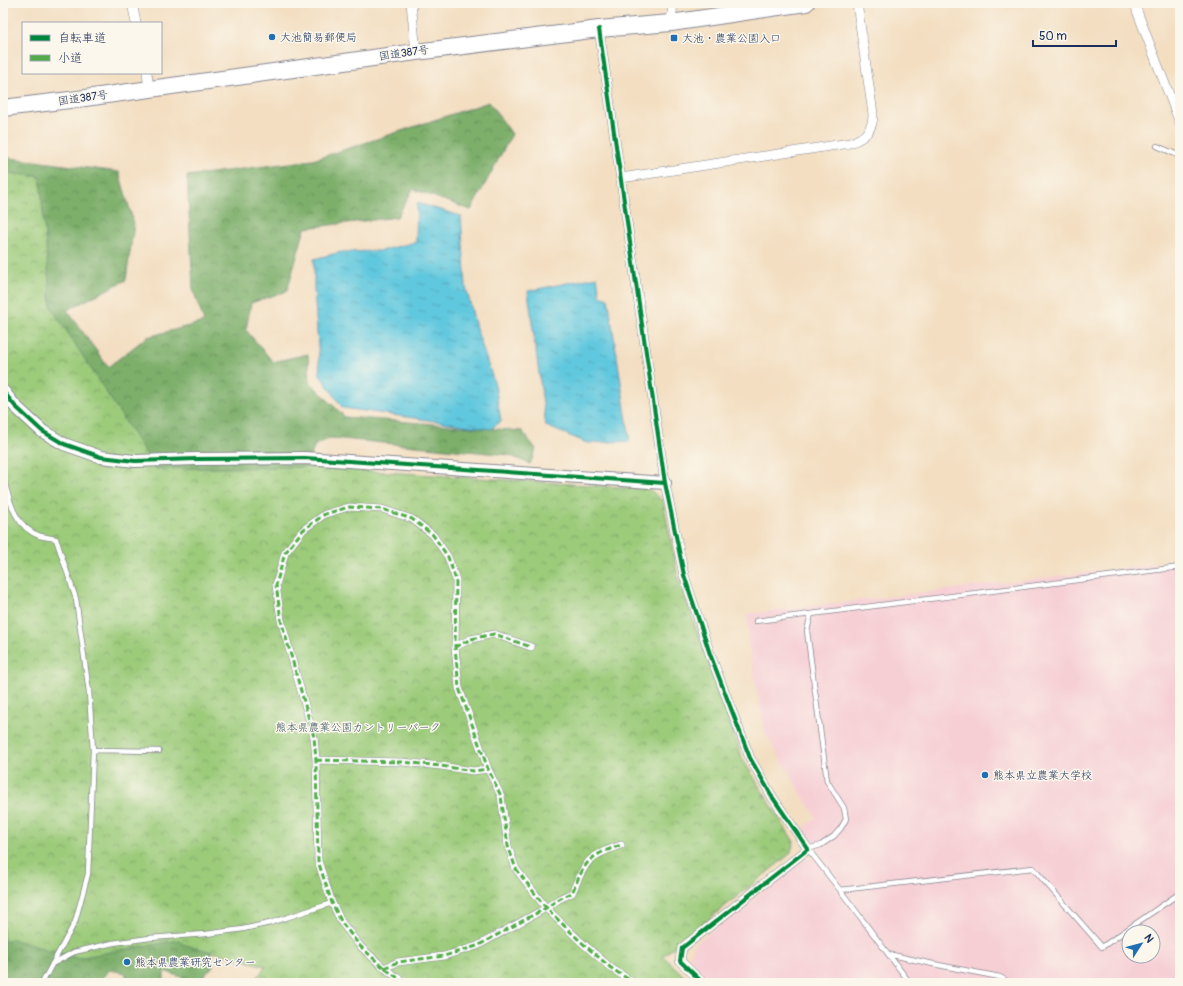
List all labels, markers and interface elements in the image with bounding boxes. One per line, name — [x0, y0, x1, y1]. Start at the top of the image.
legend — [22, 22, 162, 74]
scale bar — [1033, 22, 1116, 48]
text: 50 m — [1039, 29, 1067, 44]
text: 自転車道 — [58, 31, 106, 46]
place label: 大池簡易郵便局 — [280, 31, 357, 44]
marker: 大池簡易郵便局 — [267, 32, 277, 42]
place label: 大池・農業公園入口 — [682, 32, 781, 45]
marker: 大池・農業公園入口 — [669, 33, 679, 43]
street label: 国道387号 — [378, 43, 430, 63]
text: 小道 — [58, 51, 82, 66]
street label: 国道387号 — [57, 88, 109, 108]
park label: 熊本県農業公園カントリーパーク — [276, 721, 441, 734]
place label: 熊本県立農業大学校 — [993, 769, 1092, 782]
marker: 熊本県立農業大学校 — [980, 770, 990, 780]
north arrow — [1121, 924, 1161, 964]
text: N — [1141, 932, 1156, 946]
place label: 熊本県農業研究センター — [135, 956, 256, 969]
marker: 熊本県農業研究センター — [122, 957, 132, 967]

